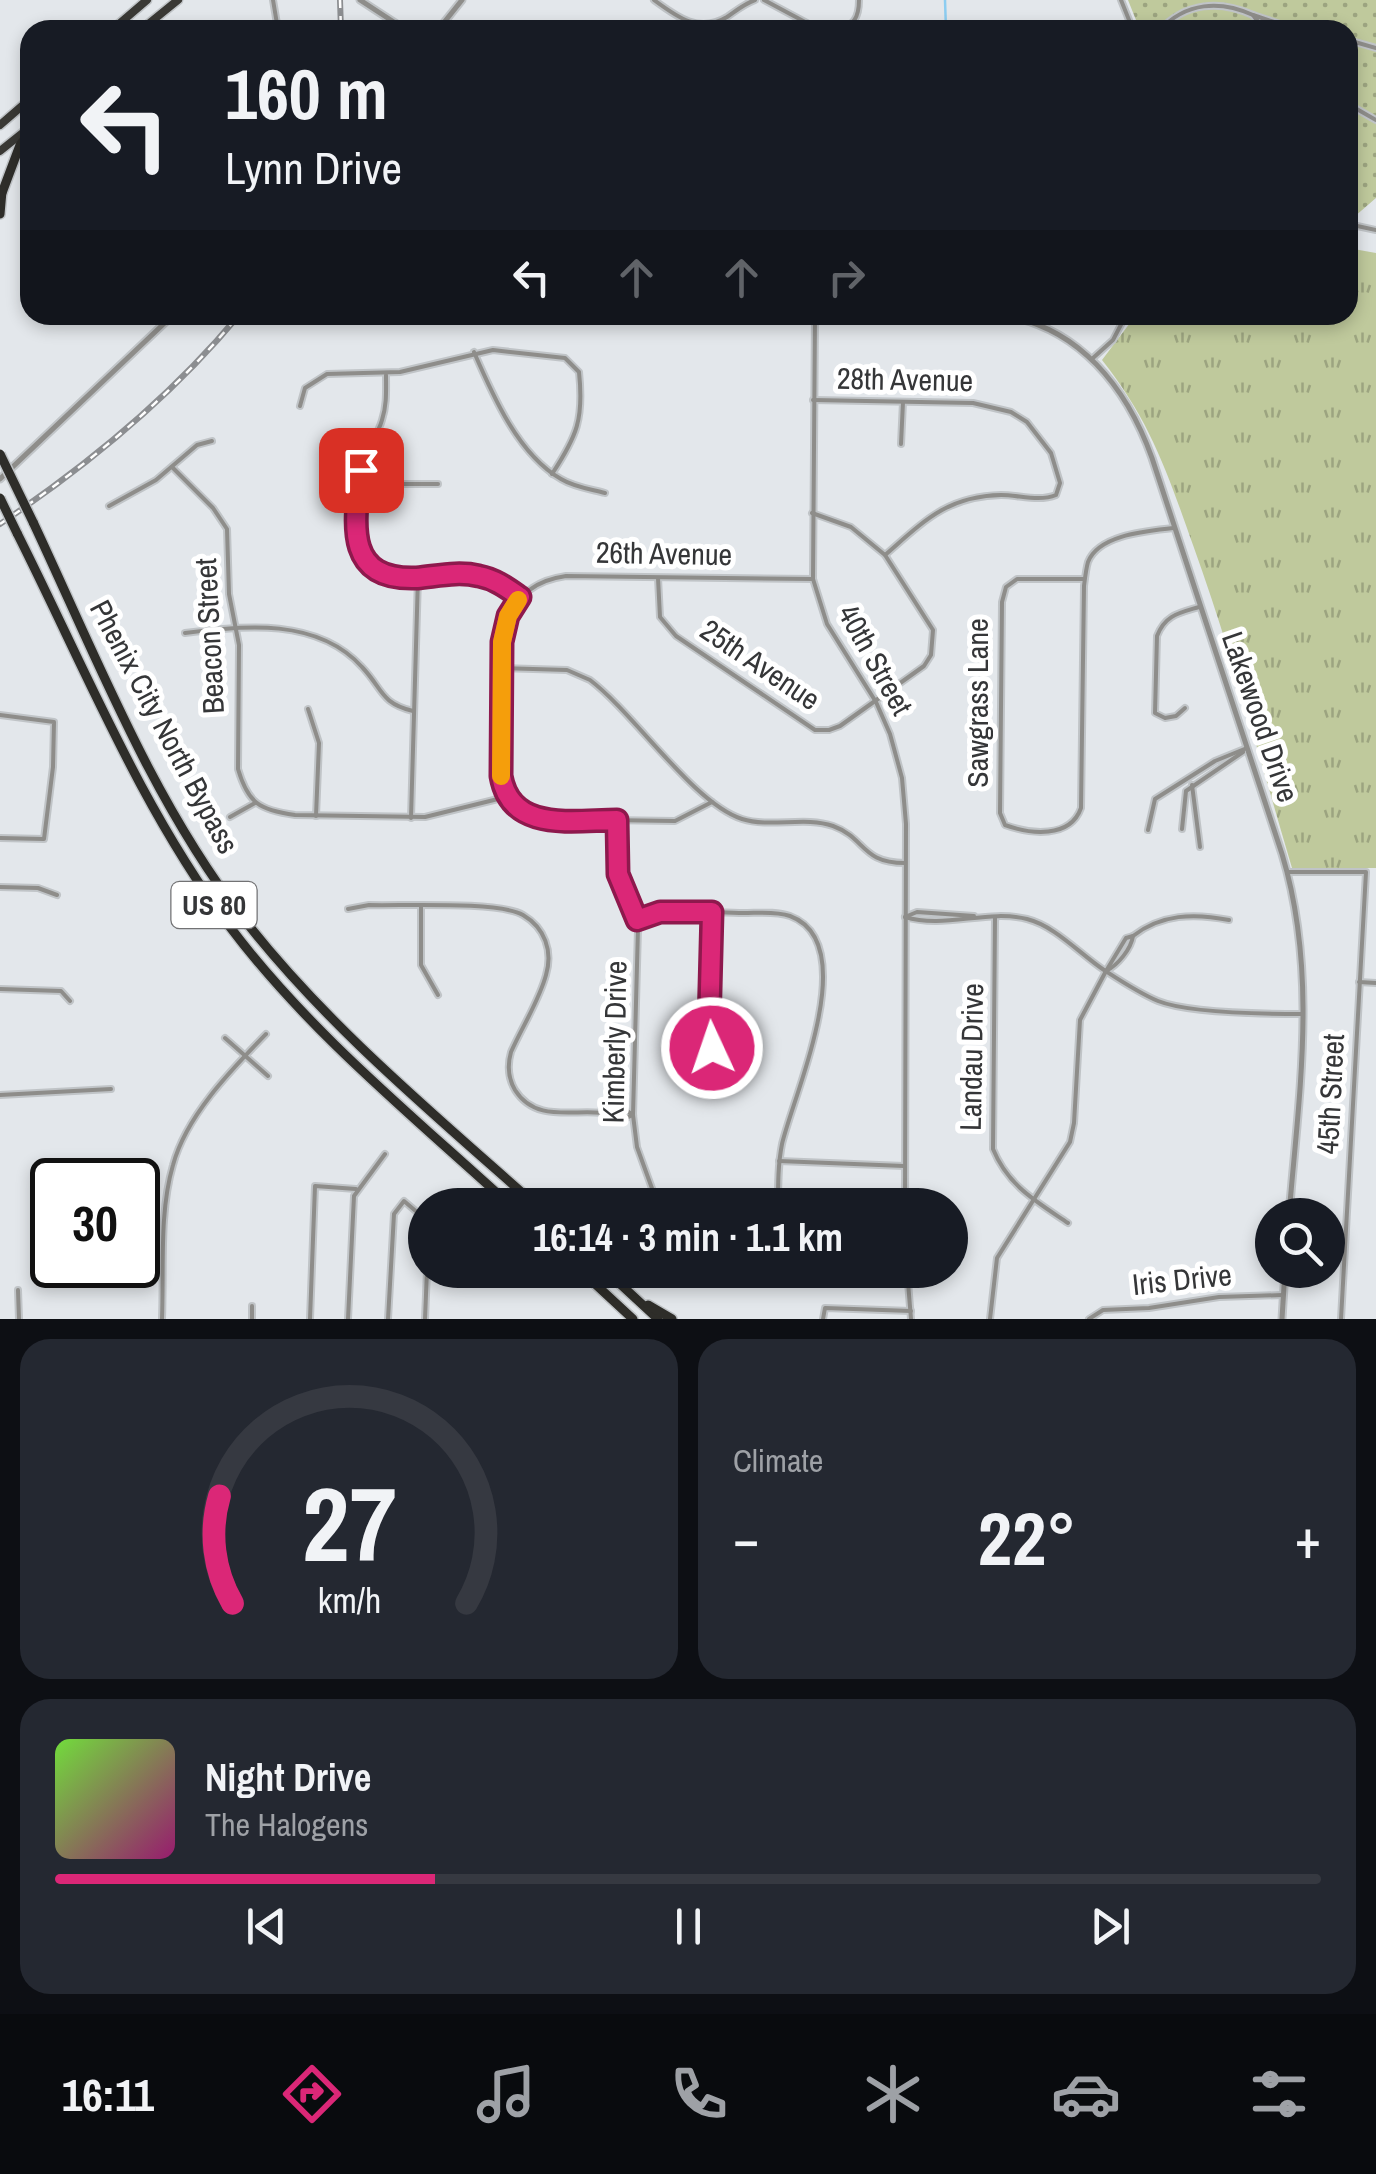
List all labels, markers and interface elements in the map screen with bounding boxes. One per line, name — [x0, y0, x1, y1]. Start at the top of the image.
text: 160 m — [225, 47, 388, 141]
icon: left — [60, 60, 190, 190]
text: Lynn Drive — [225, 137, 402, 198]
icon: left — [504, 250, 559, 305]
icon: ahead — [609, 250, 664, 305]
icon: ahead — [714, 250, 769, 305]
icon: right — [819, 250, 874, 305]
street label: 28th Avenue — [836, 358, 974, 400]
pin — [319, 428, 404, 513]
icon: arrive — [334, 443, 389, 498]
street label: 26th Avenue — [595, 532, 733, 574]
street label: Beacon Street — [185, 557, 233, 715]
street label: Phenix City North Bypass — [81, 593, 249, 860]
street label: 40th Street — [829, 597, 923, 722]
street label: 25th Avenue — [693, 609, 828, 719]
street label: Sawgrass Lane — [957, 618, 997, 788]
street label: Lakewood Drive — [1213, 626, 1309, 807]
road number: US 80 — [172, 882, 256, 928]
street label: Kimberly Drive — [593, 960, 635, 1124]
street label: Landau Drive — [950, 983, 992, 1131]
position arrow — [660, 996, 764, 1100]
street label: 45th Street — [1307, 1033, 1353, 1155]
speed limit sign: 30 — [30, 1158, 160, 1288]
map controls — [1255, 1198, 1345, 1288]
button: search — [1255, 1198, 1345, 1288]
text: 16:14 · 3 min · 1.1 km — [533, 1212, 843, 1263]
street label: Iris Drive — [1130, 1254, 1234, 1304]
text: Climate — [733, 1439, 823, 1482]
text: 27 — [302, 1453, 396, 1593]
text: 22° — [978, 1487, 1076, 1588]
text: − — [733, 1501, 759, 1575]
text: + — [1295, 1501, 1321, 1575]
text: km/h — [317, 1576, 381, 1624]
text: Night Drive — [205, 1752, 371, 1803]
text: The Halogens — [205, 1803, 368, 1846]
icon: previous — [239, 1899, 294, 1954]
icon: pause — [661, 1899, 716, 1954]
icon: next — [1083, 1899, 1138, 1954]
icon: directions — [277, 2059, 347, 2129]
icon: music — [471, 2059, 541, 2129]
icon: phone — [664, 2059, 734, 2129]
icon: climate — [858, 2059, 928, 2129]
icon: car — [1051, 2059, 1121, 2129]
icon: filters — [1244, 2059, 1314, 2129]
text: 16:11 — [62, 2064, 154, 2125]

